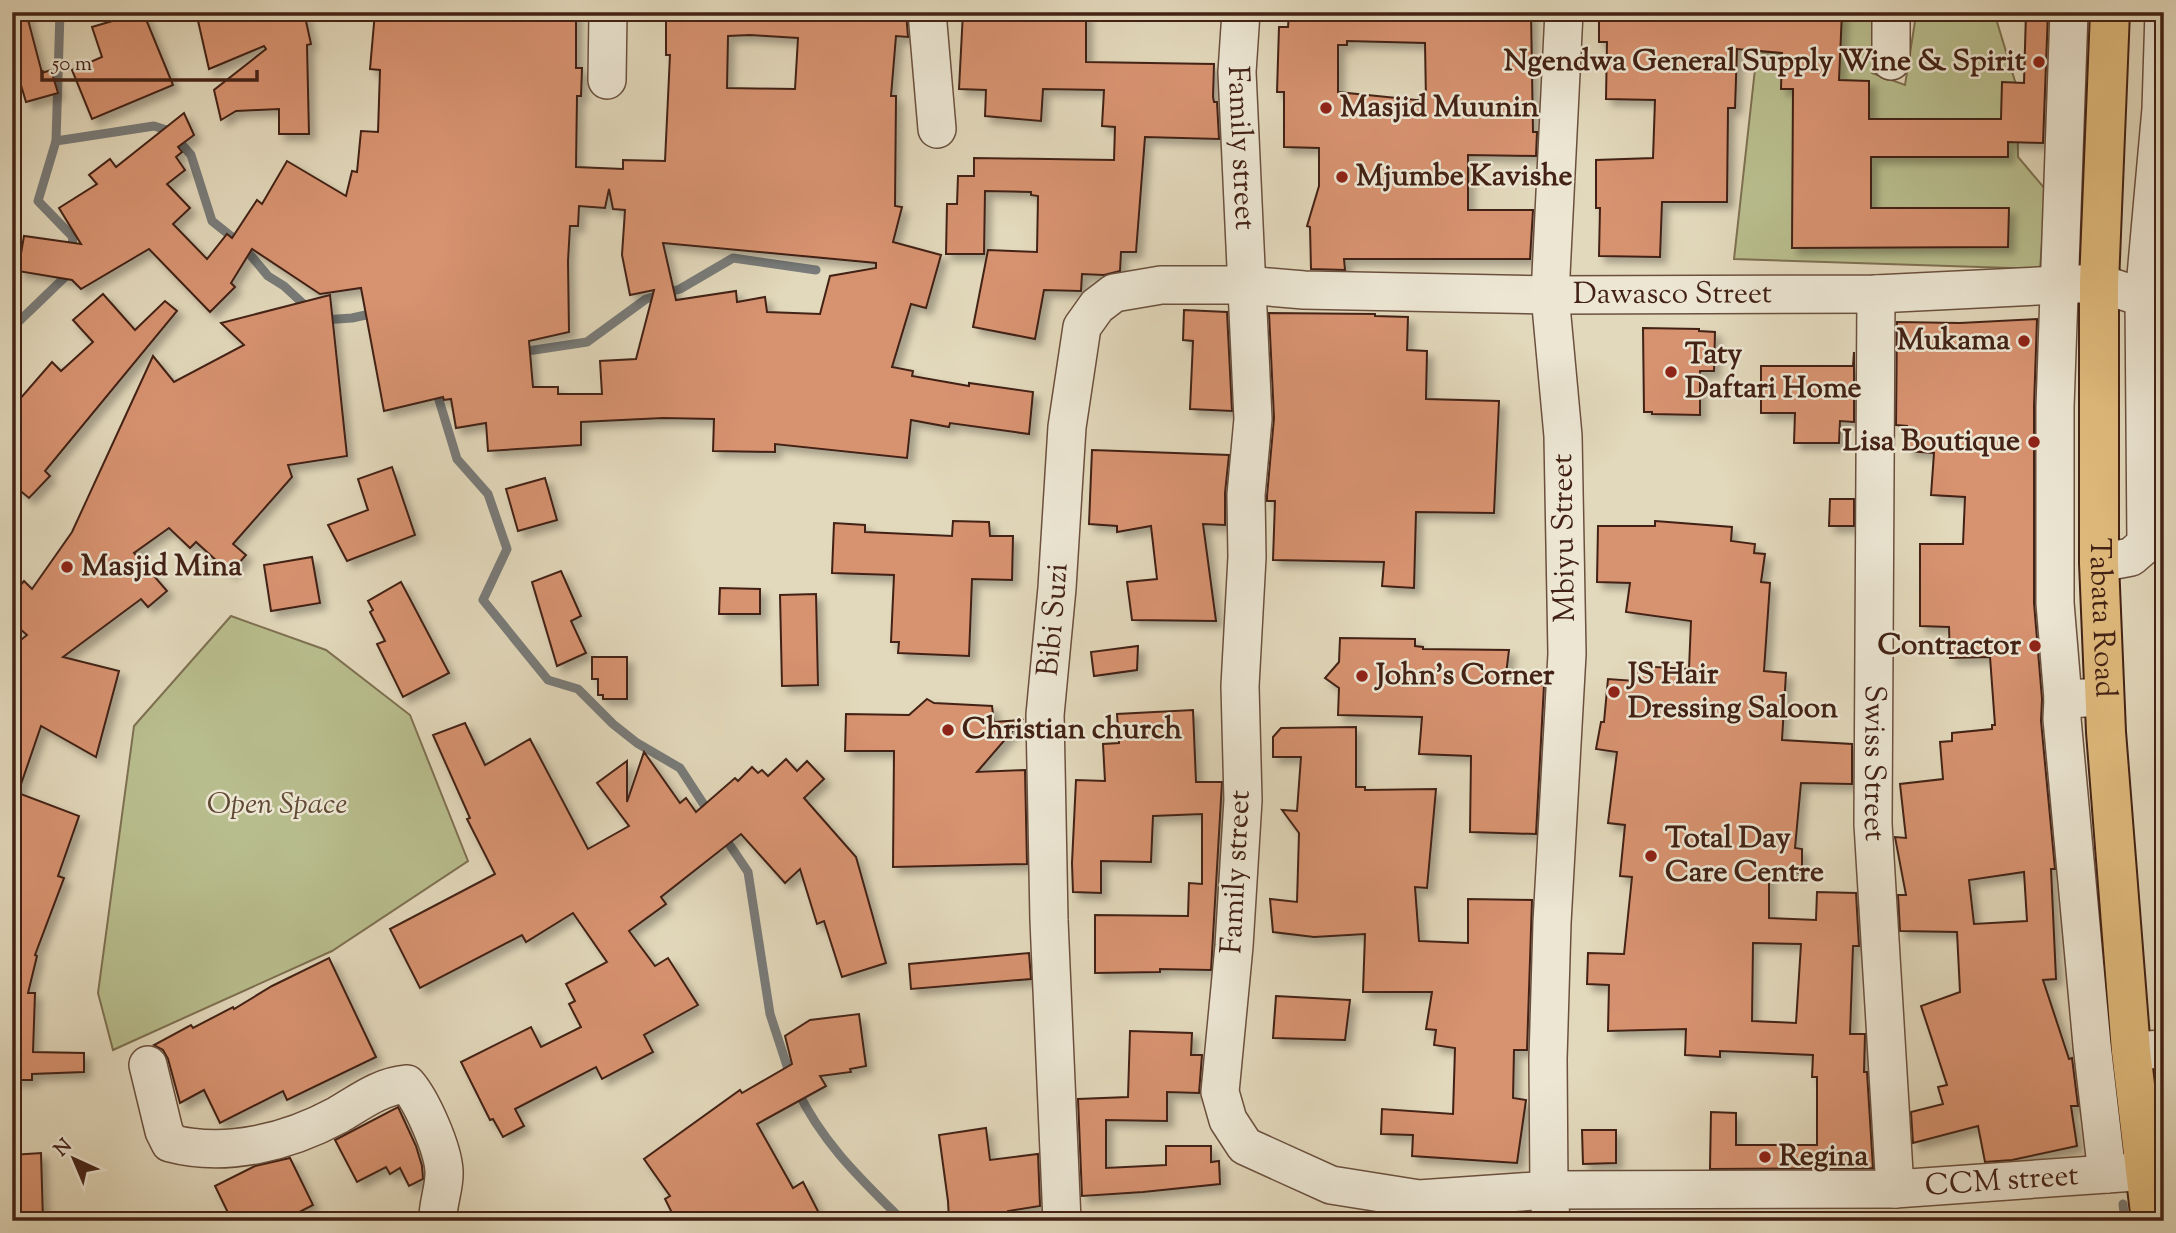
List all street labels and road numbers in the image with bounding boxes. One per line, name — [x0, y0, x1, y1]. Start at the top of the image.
street label: Family street — [1215, 65, 1266, 231]
street label: Dawasco Street — [1573, 273, 1772, 316]
street label: Mbiyu Street — [1542, 453, 1588, 623]
street label: Tabata Road — [2077, 538, 2126, 699]
street label: Bibi Suzi — [1027, 562, 1080, 678]
street label: Swiss Street — [1851, 685, 1895, 842]
street label: Family street — [1211, 789, 1263, 955]
street label: CCM street — [1923, 1155, 2080, 1208]

